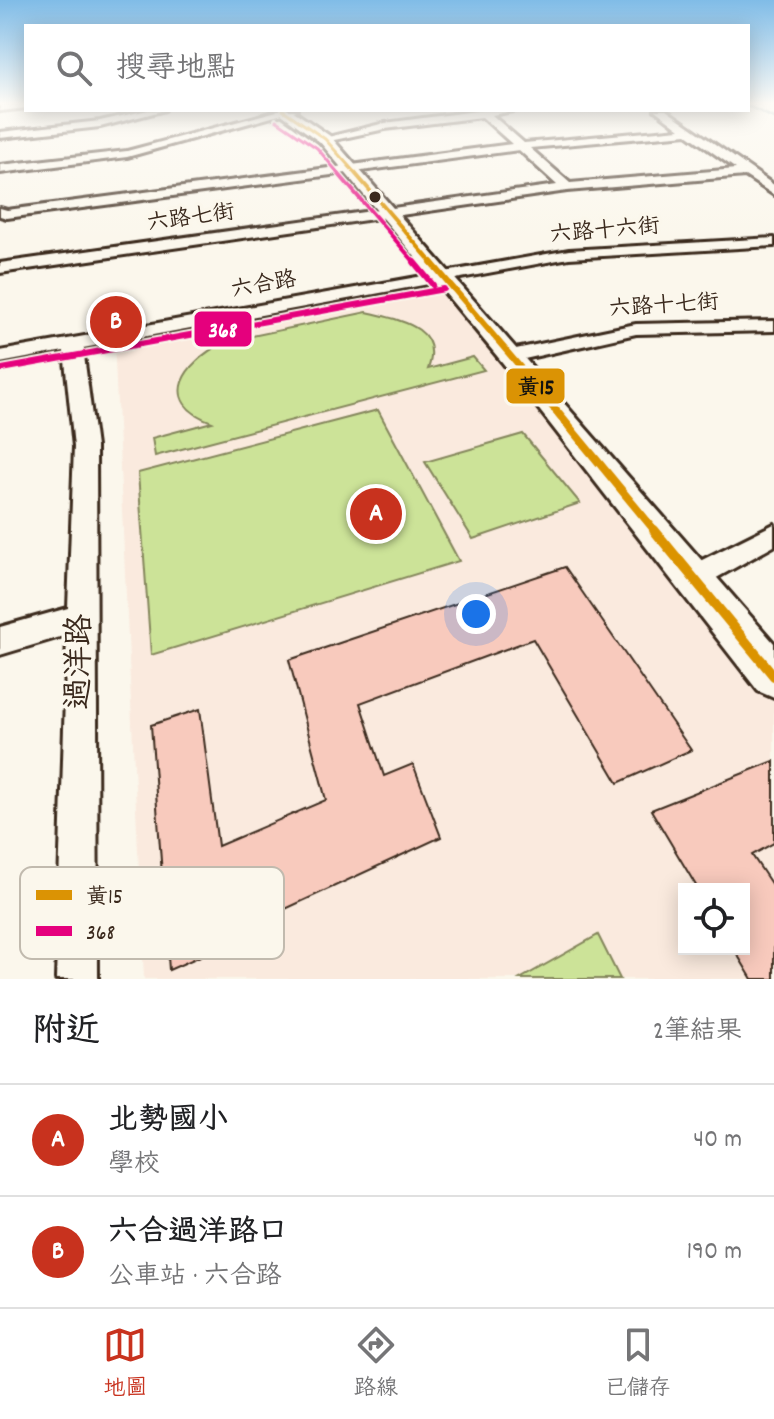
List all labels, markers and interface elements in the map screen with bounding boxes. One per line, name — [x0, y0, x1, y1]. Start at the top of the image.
search box — [24, 24, 750, 112]
icon: search — [52, 46, 96, 90]
text: 搜尋地點 — [116, 49, 236, 92]
unlabelled marker — [367, 189, 383, 205]
street label: 六路七街 — [145, 198, 237, 240]
street label: 六路十六街 — [549, 212, 661, 252]
street label: 六合路 — [229, 265, 299, 307]
street label: 六路十七街 — [608, 288, 720, 326]
pin: B — [90, 292, 142, 352]
line badge: 368 — [193, 310, 253, 348]
text: 368 — [208, 317, 238, 348]
line badge: 黃15 — [505, 367, 566, 405]
text: 黃15 — [517, 374, 555, 405]
pin: A — [350, 484, 402, 544]
your location — [456, 594, 496, 634]
street label: 過洋路 — [58, 614, 106, 710]
legend — [20, 867, 284, 959]
text: 黃15 — [86, 883, 123, 914]
map controls — [678, 883, 750, 955]
button: locate — [678, 883, 750, 955]
text: 368 — [86, 919, 115, 950]
text: 附近 — [32, 1009, 100, 1058]
text: 2筆結果 — [653, 1014, 742, 1051]
text: 北勢國小 — [108, 1101, 228, 1144]
text: A — [51, 1122, 65, 1159]
text: 40 m — [693, 1122, 742, 1159]
text: 學校 — [108, 1147, 160, 1184]
text: 六合過洋路口 — [108, 1213, 288, 1256]
text: B — [52, 1234, 64, 1271]
text: 190 m — [686, 1234, 742, 1271]
text: 公車站 · 六合路 — [108, 1259, 282, 1296]
tab: 地圖 — [103, 1323, 147, 1405]
tab: 路線 — [354, 1323, 398, 1405]
tab: 已儲存 — [605, 1323, 671, 1405]

